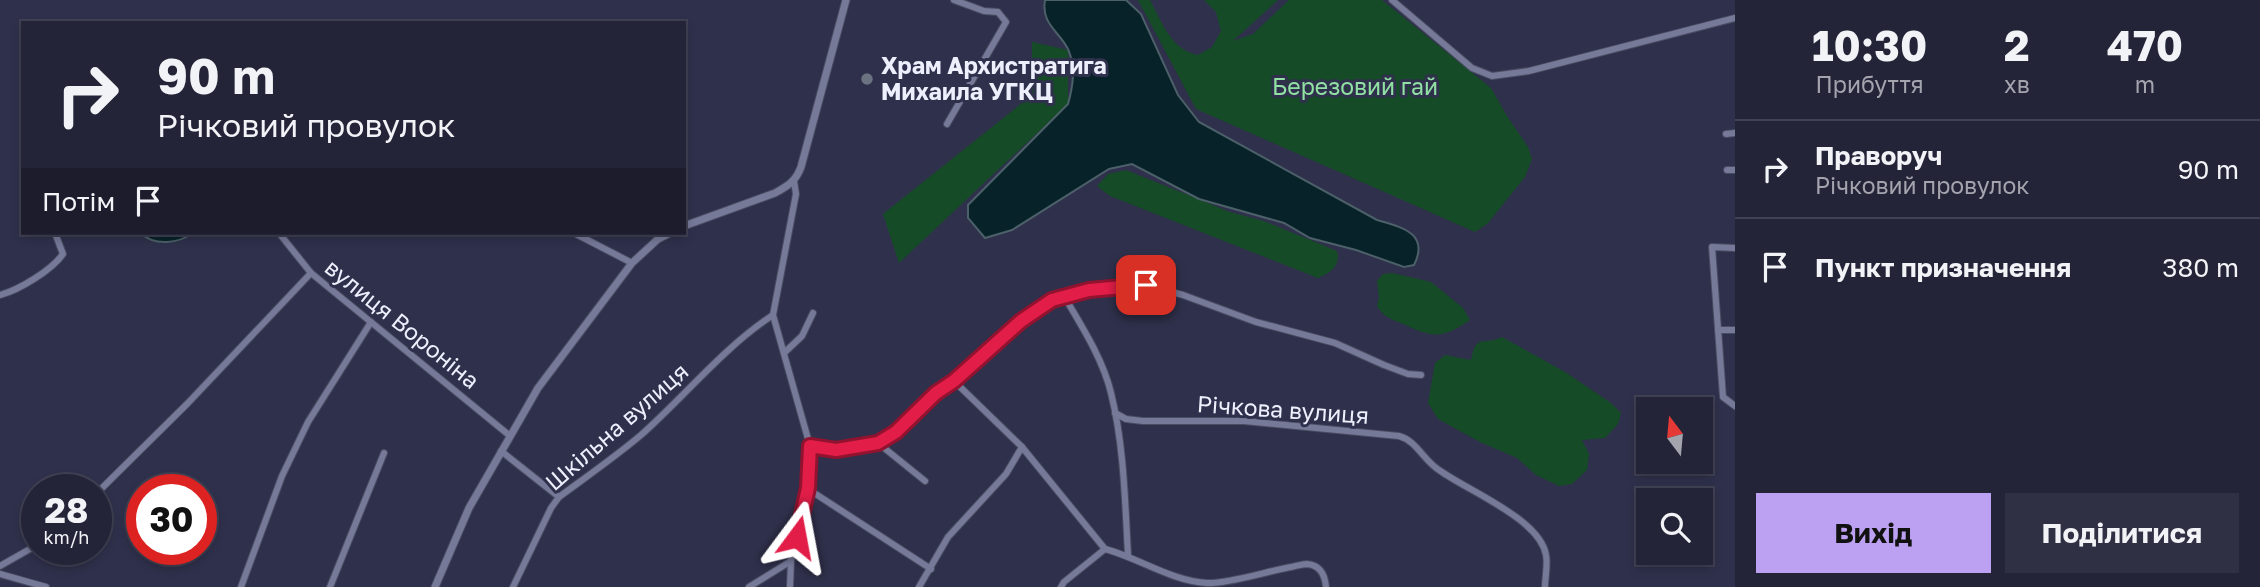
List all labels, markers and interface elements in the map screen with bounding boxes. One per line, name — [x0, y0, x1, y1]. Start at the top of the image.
text: 10:30 — [1812, 20, 1927, 70]
text: 2 — [2004, 20, 2030, 70]
text: 470 — [2107, 20, 2183, 70]
text: 90 m — [157, 46, 275, 105]
icon: right — [42, 49, 133, 140]
place label: Храм Архистратига Михаила УГКЦ — [881, 51, 1107, 105]
text: Прибуття — [1815, 70, 1924, 98]
text: хв — [2004, 70, 2030, 98]
text: m — [2135, 70, 2155, 98]
marker: Храм Архистратига Михаила УГКЦ — [859, 71, 875, 87]
park label: Березовий гай — [1272, 72, 1438, 100]
text: Річковий провулок — [157, 106, 456, 144]
text: Праворуч — [1815, 140, 1943, 171]
icon: right — [1756, 150, 1794, 188]
text: 90 m — [2178, 154, 2239, 185]
text: Річковий провулок — [1815, 171, 2030, 199]
icon: arrive — [129, 182, 167, 220]
text: Потім — [42, 186, 115, 217]
icon: arrive — [1756, 248, 1794, 286]
text: Пункт призначення — [1815, 252, 2071, 283]
text: 380 m — [2162, 252, 2239, 283]
street label: вулиця Вороніна — [320, 253, 485, 394]
pin — [1116, 255, 1176, 315]
icon: arrive — [1127, 266, 1165, 304]
street label: Шкільна вулиця — [539, 357, 693, 496]
street label: Річкова вулиця — [1196, 389, 1370, 429]
north arrow — [1636, 397, 1713, 474]
map controls — [1636, 397, 1713, 565]
speed limit sign: 30 — [126, 474, 217, 565]
button: search — [1636, 488, 1713, 565]
text: 28 — [45, 489, 88, 531]
button: Вихід — [1756, 493, 1991, 573]
button: Поділитися — [2005, 493, 2239, 573]
position arrow — [760, 500, 834, 574]
text: km/h — [44, 526, 89, 548]

